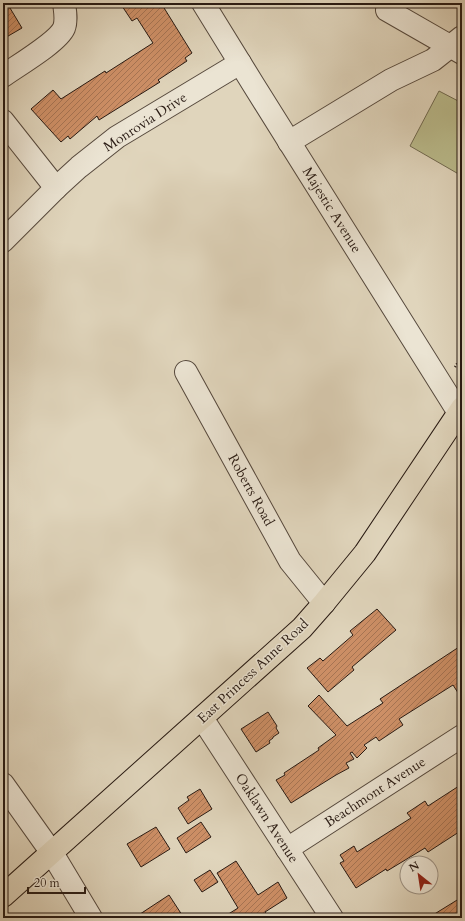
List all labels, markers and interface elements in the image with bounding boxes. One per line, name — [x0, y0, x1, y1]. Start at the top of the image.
street label: Monrovia Drive — [100, 88, 190, 156]
street label: Majestic Avenue — [298, 163, 366, 257]
street label: Roberts Road — [223, 450, 279, 530]
street label: East Princess Anne Road — [193, 614, 313, 728]
street label: Beachmont Avenue — [321, 752, 429, 832]
street label: Oaklawn Avenue — [231, 769, 303, 867]
north arrow — [399, 855, 439, 895]
text: N — [406, 858, 423, 876]
scale bar — [28, 869, 85, 895]
text: 20 m — [34, 875, 61, 891]

